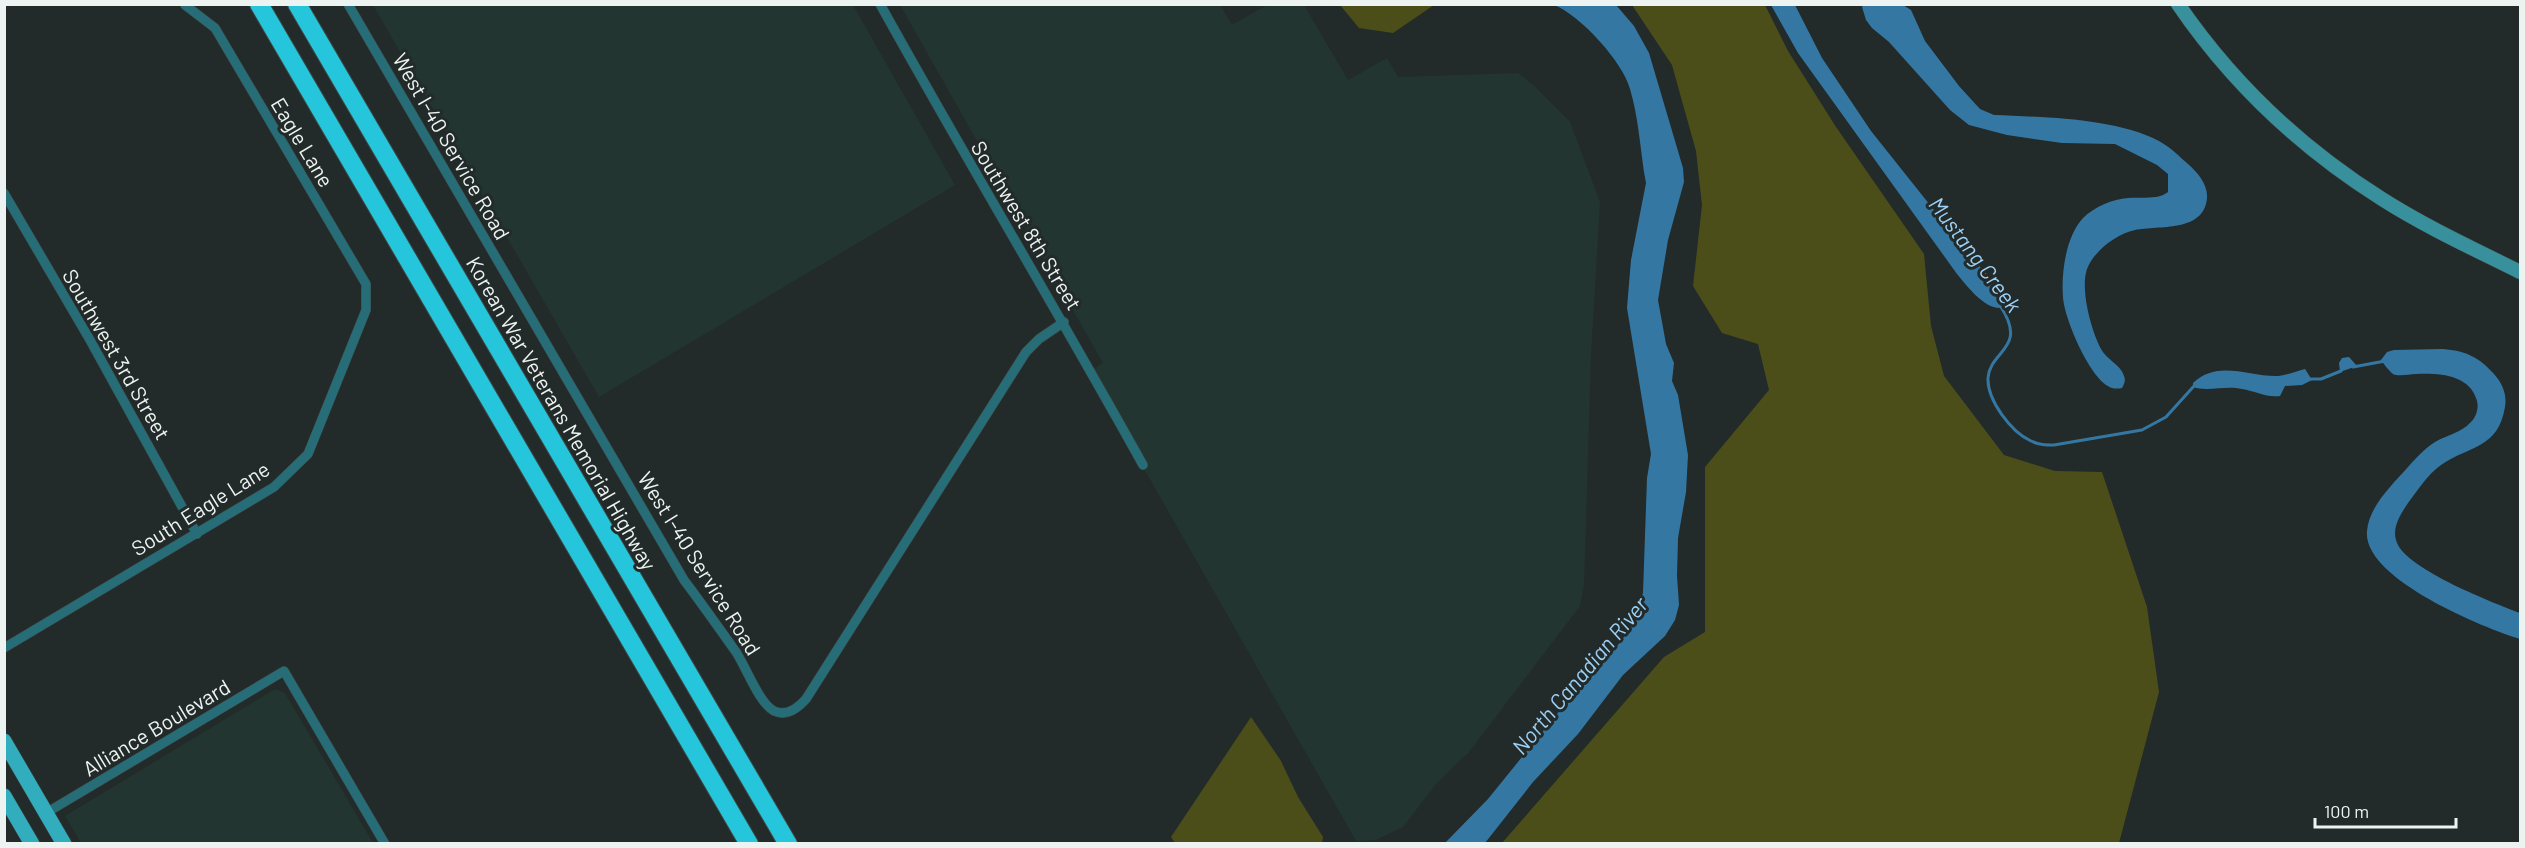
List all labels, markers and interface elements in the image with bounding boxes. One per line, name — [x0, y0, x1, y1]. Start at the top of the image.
street label: West I-40 Service Road — [388, 48, 516, 244]
street label: Eagle Lane — [267, 93, 339, 191]
street label: Southwest 8th Street — [967, 136, 1087, 314]
water label: Mustang Creek — [1924, 191, 2028, 317]
street label: Korean War Veterans Memorial Highway — [462, 252, 662, 575]
street label: Southwest 3rd Street — [58, 264, 176, 444]
street label: South Eagle Lane — [126, 456, 274, 560]
street label: West I-40 Service Road — [633, 467, 767, 659]
water label: North Canadian River — [1506, 590, 1653, 759]
street label: Alliance Boulevard — [78, 673, 234, 781]
scale bar — [2315, 791, 2456, 829]
text: 100 m — [2324, 800, 2369, 822]

